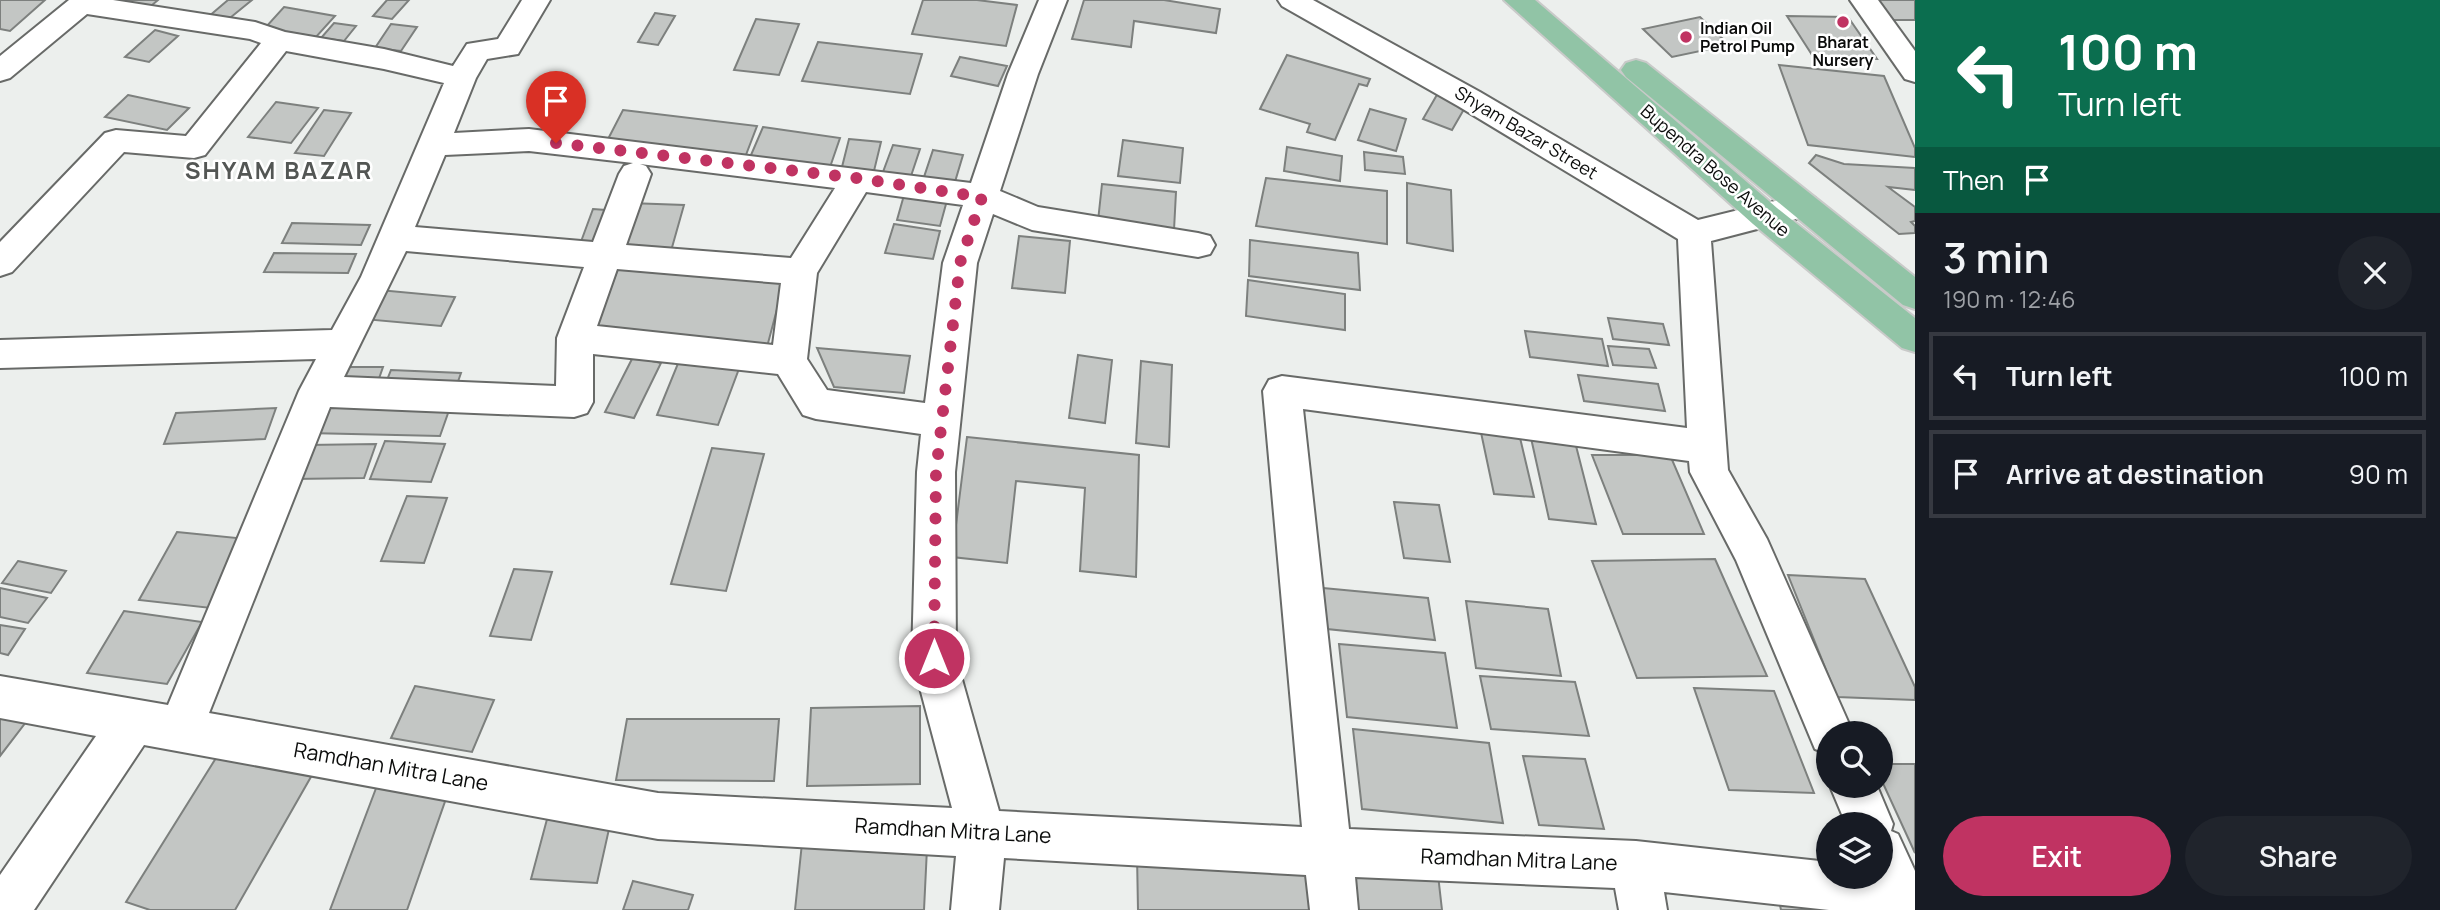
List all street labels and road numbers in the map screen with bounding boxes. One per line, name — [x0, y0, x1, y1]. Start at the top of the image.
street label: Shyam Bazar Street — [1451, 80, 1602, 184]
street label: Bupendra Bose Avenue — [1636, 99, 1795, 242]
street label: Ramdhan Mitra Lane — [292, 735, 491, 797]
street label: Ramdhan Mitra Lane — [854, 811, 1052, 849]
street label: Ramdhan Mitra Lane — [1420, 842, 1618, 876]

